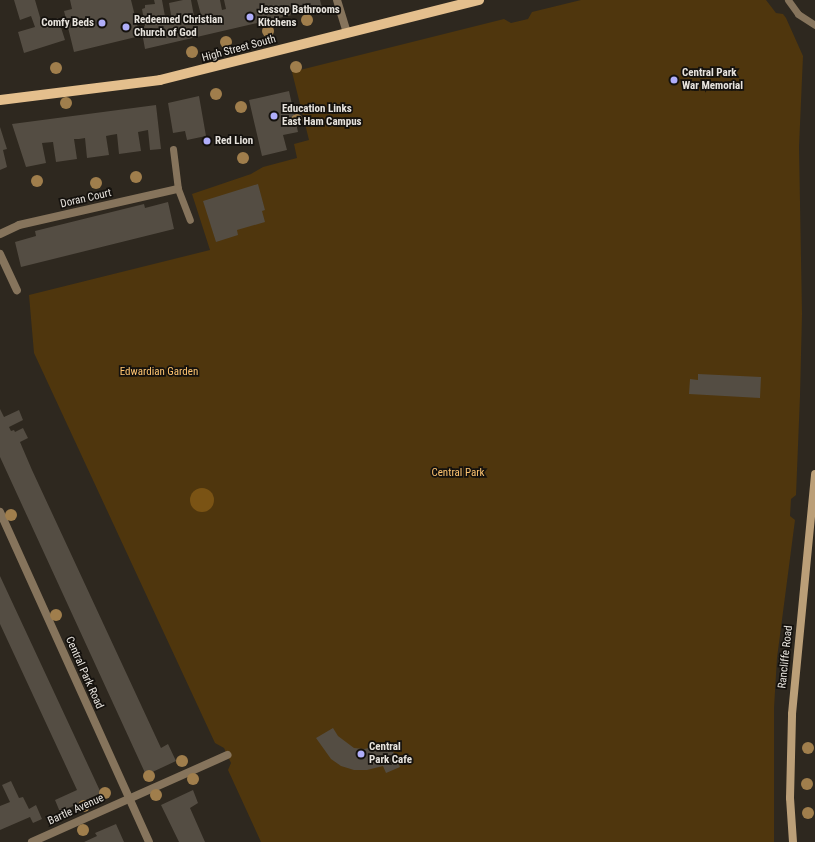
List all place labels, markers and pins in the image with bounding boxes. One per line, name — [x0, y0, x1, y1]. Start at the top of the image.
place label: Jessop Bathrooms Kitchens — [258, 4, 340, 30]
marker: Jessop Bathrooms Kitchens — [245, 12, 255, 22]
place label: Redeemed Christian Church of God — [134, 14, 223, 40]
place label: Comfy Beds — [41, 16, 94, 30]
marker: Comfy Beds — [97, 18, 107, 28]
marker: Redeemed Christian Church of God — [121, 22, 131, 32]
place label: Central Park War Memorial — [682, 67, 743, 93]
marker: Central Park War Memorial — [669, 75, 679, 85]
place label: Education Links East Ham Campus — [282, 103, 362, 129]
marker: Education Links East Ham Campus — [269, 111, 279, 121]
place label: Red Lion — [215, 134, 253, 148]
marker: Red Lion — [202, 136, 212, 146]
place label: Central Park Cafe — [369, 741, 412, 767]
marker: Central Park Cafe — [356, 749, 366, 759]

